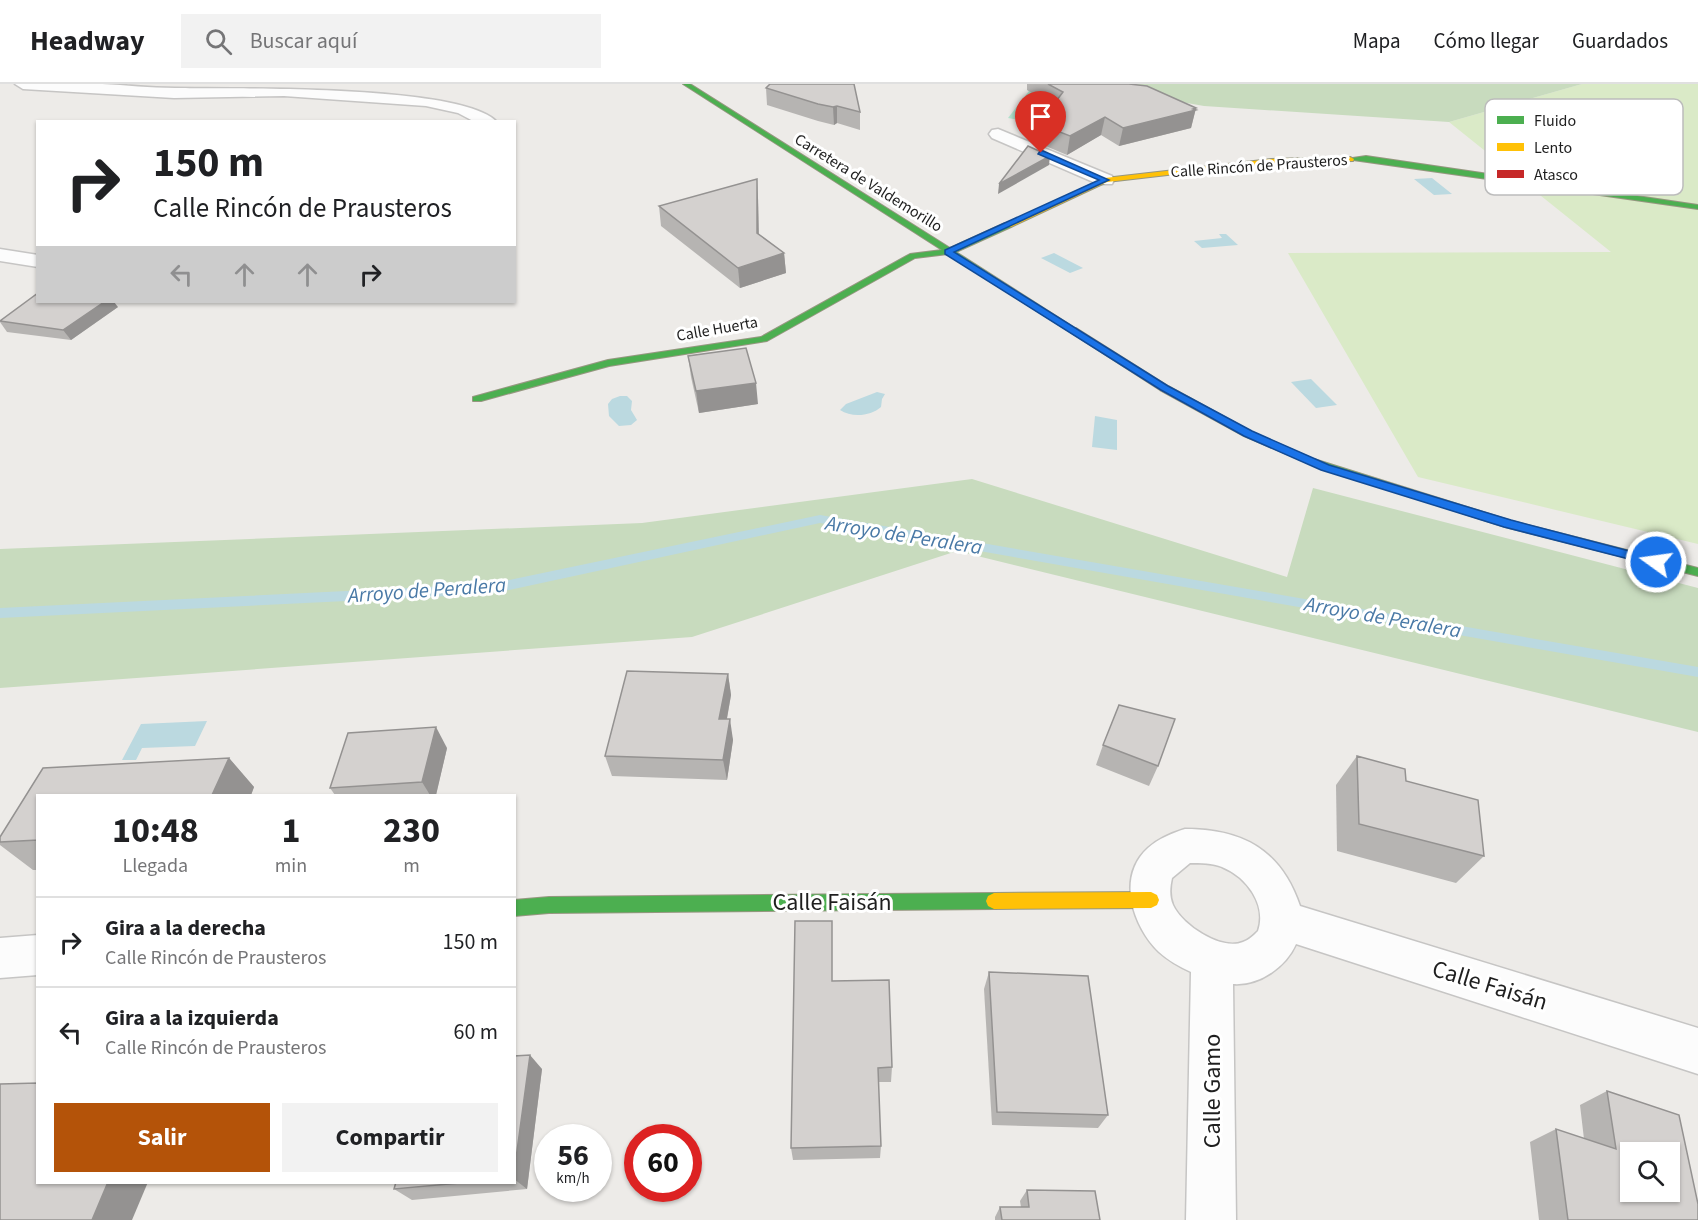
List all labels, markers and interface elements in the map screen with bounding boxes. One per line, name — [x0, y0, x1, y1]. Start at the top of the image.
search box — [181, 14, 601, 68]
text: Headway — [30, 21, 145, 61]
icon: search — [202, 25, 235, 58]
text: Buscar aquí — [250, 25, 357, 57]
text: Mapa — [1353, 26, 1401, 56]
text: Cómo llegar — [1434, 26, 1539, 56]
text: Guardados — [1572, 26, 1668, 56]
pin — [1015, 91, 1066, 153]
legend — [1485, 99, 1683, 195]
icon: arrive — [1024, 100, 1057, 133]
text: Fluido — [1534, 110, 1576, 132]
street label: Carretera de Valdemorillo — [790, 128, 947, 237]
text: 150 m — [153, 133, 264, 193]
text: Lento — [1534, 137, 1572, 159]
icon: right — [54, 144, 132, 222]
street label: Calle Rincón de Prausteros — [1170, 149, 1348, 183]
text: Atasco — [1534, 164, 1578, 186]
text: Calle Rincón de Prausteros — [153, 189, 452, 228]
icon: left — [165, 258, 198, 291]
icon: ahead — [228, 258, 261, 291]
icon: ahead — [291, 258, 324, 291]
icon: right — [354, 258, 387, 291]
street label: Calle Huerta — [675, 311, 760, 347]
water label: Arroyo de Peralera — [822, 507, 985, 562]
position arrow — [1624, 530, 1688, 594]
water label: Arroyo de Peralera — [345, 570, 507, 611]
water label: Arroyo de Peralera — [1300, 588, 1464, 646]
text: 10:48 — [112, 805, 199, 856]
text: 1 — [281, 805, 300, 856]
text: 230 — [383, 805, 440, 856]
text: Llegada — [123, 852, 188, 880]
text: min — [275, 852, 307, 880]
text: m — [403, 852, 420, 880]
street label: Calle Faisán — [772, 885, 892, 920]
text: Gira a la derecha — [105, 912, 266, 944]
icon: right — [54, 926, 87, 959]
text: 150 m — [443, 926, 498, 958]
text: Calle Rincón de Prausteros — [105, 944, 326, 972]
street label: Calle Faisán — [1428, 951, 1552, 1020]
text: Gira a la izquierda — [105, 1002, 279, 1034]
icon: left — [54, 1016, 87, 1049]
text: 60 m — [453, 1016, 498, 1048]
text: Calle Rincón de Prausteros — [105, 1034, 326, 1062]
street label: Calle Gamo — [1195, 1034, 1230, 1148]
button: Salir — [54, 1103, 270, 1172]
button: Compartir — [282, 1103, 498, 1172]
speed limit sign: 60 — [624, 1124, 702, 1202]
text: 56 — [557, 1134, 589, 1177]
map controls — [1620, 1142, 1680, 1202]
button: search — [1620, 1142, 1680, 1202]
text: km/h — [556, 1168, 590, 1189]

